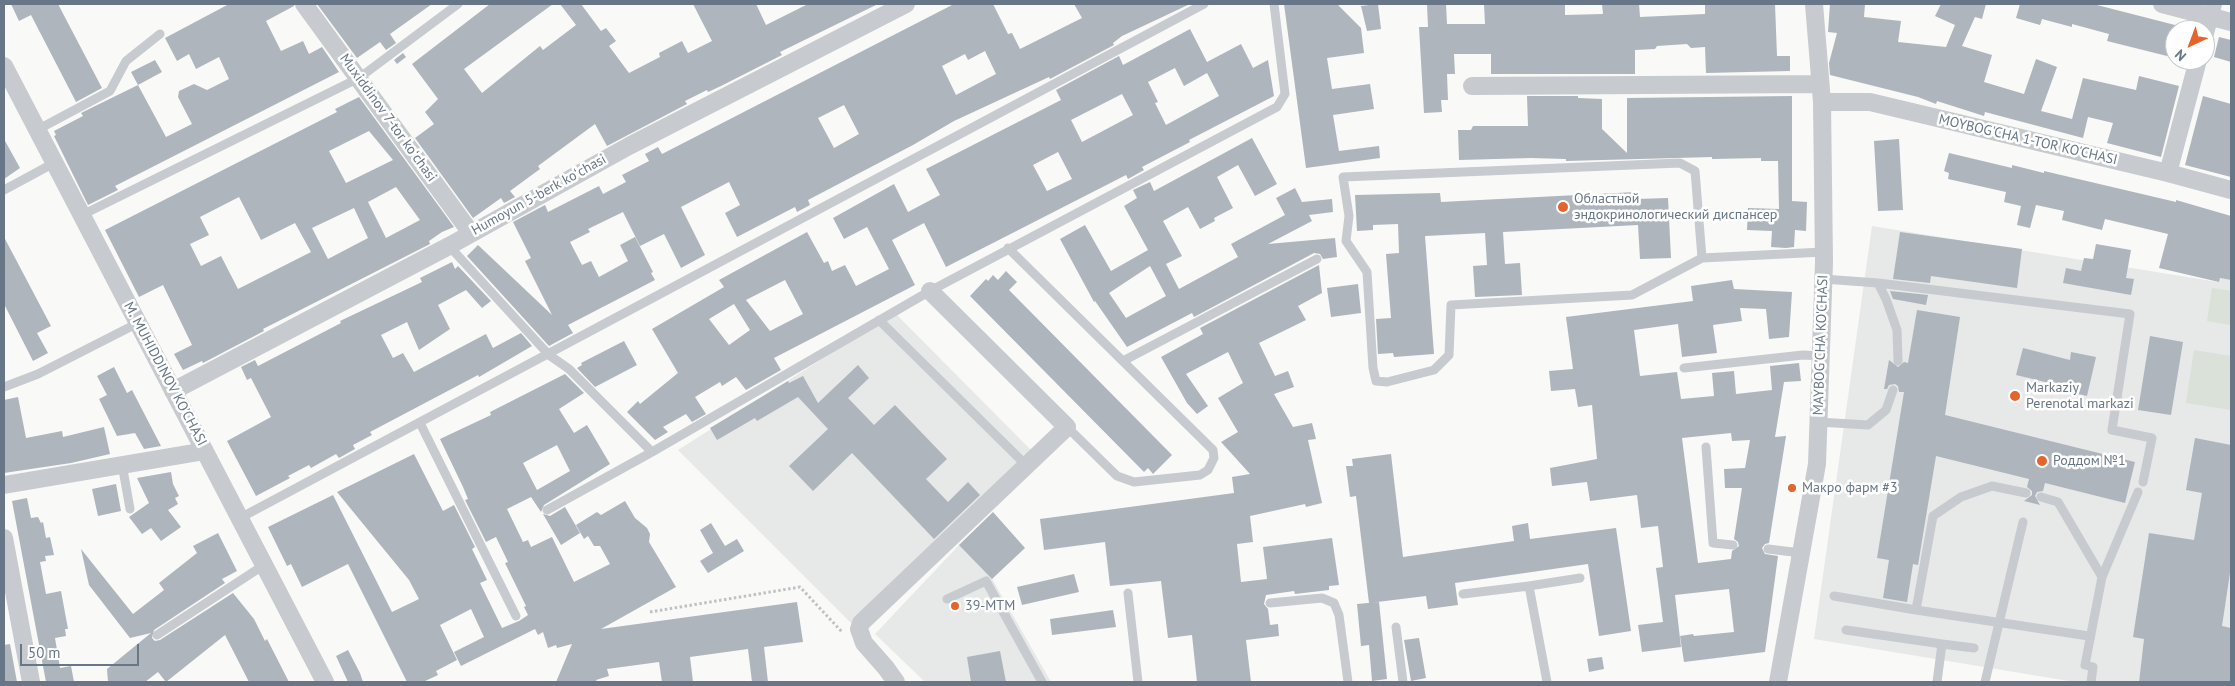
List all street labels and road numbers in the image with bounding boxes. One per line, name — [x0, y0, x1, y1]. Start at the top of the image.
street label: Muxiddinov 7-tor koʻchasi — [336, 51, 440, 185]
street label: MOYBOG'CHA 1-TOR KO'CHASI — [1937, 111, 2119, 169]
street label: Humoyun 5-berk koʻchasi — [469, 151, 609, 239]
street label: MAYBOG'CHA KO'CHASI — [1810, 274, 1832, 416]
street label: M. MUHIDDINOV KO'CHASI — [120, 299, 210, 449]

